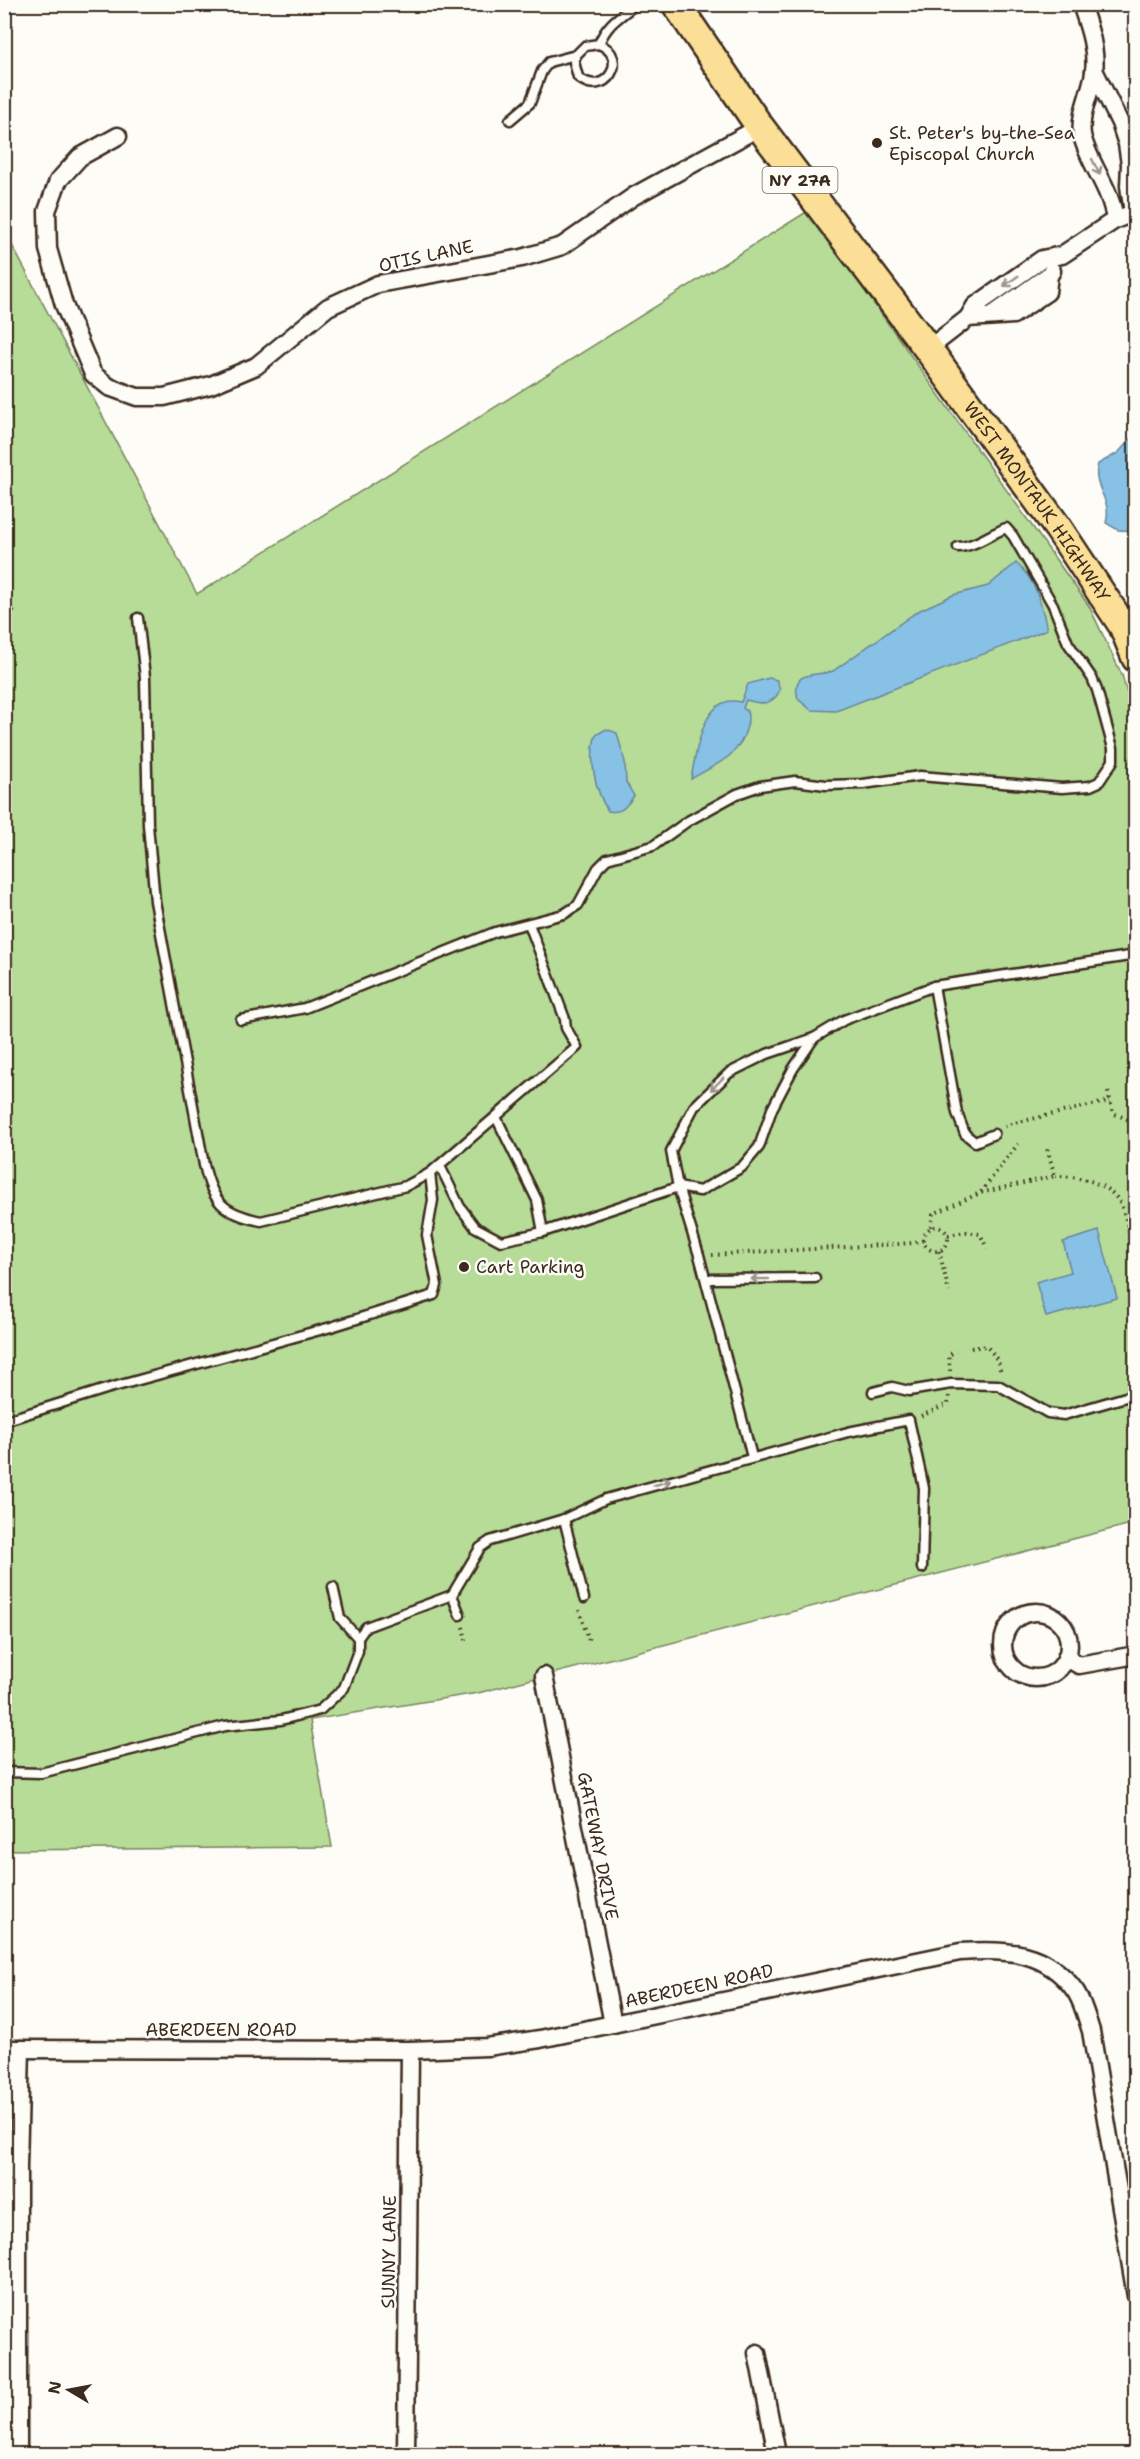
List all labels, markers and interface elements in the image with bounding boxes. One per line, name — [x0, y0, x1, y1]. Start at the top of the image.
place label: St. Peter's by-the-Sea Episcopal Church — [889, 121, 1075, 166]
marker: St. Peter's by-the-Sea Episcopal Church — [870, 136, 884, 150]
one-way arrow — [1091, 157, 1103, 175]
road number: NY 27A — [762, 167, 838, 193]
street label: OTIS LANE — [376, 234, 476, 278]
one-way arrow — [1004, 275, 1020, 287]
street label: WEST MONTAUK HIGHWAY — [958, 397, 1116, 607]
one-way arrow — [710, 1077, 725, 1092]
place label: Cart Parking — [476, 1255, 585, 1279]
marker: Cart Parking — [457, 1260, 471, 1274]
one-way arrow — [751, 1273, 771, 1285]
one-way arrow — [652, 1476, 671, 1488]
street label: GATEWAY DRIVE — [572, 1770, 624, 1922]
street label: ABERDEEN ROAD — [622, 1959, 776, 2013]
street label: ABERDEEN ROAD — [145, 2018, 297, 2042]
street label: SUNNY LANE — [376, 2195, 402, 2309]
north arrow — [39, 2360, 99, 2420]
text: N — [43, 2379, 66, 2396]

